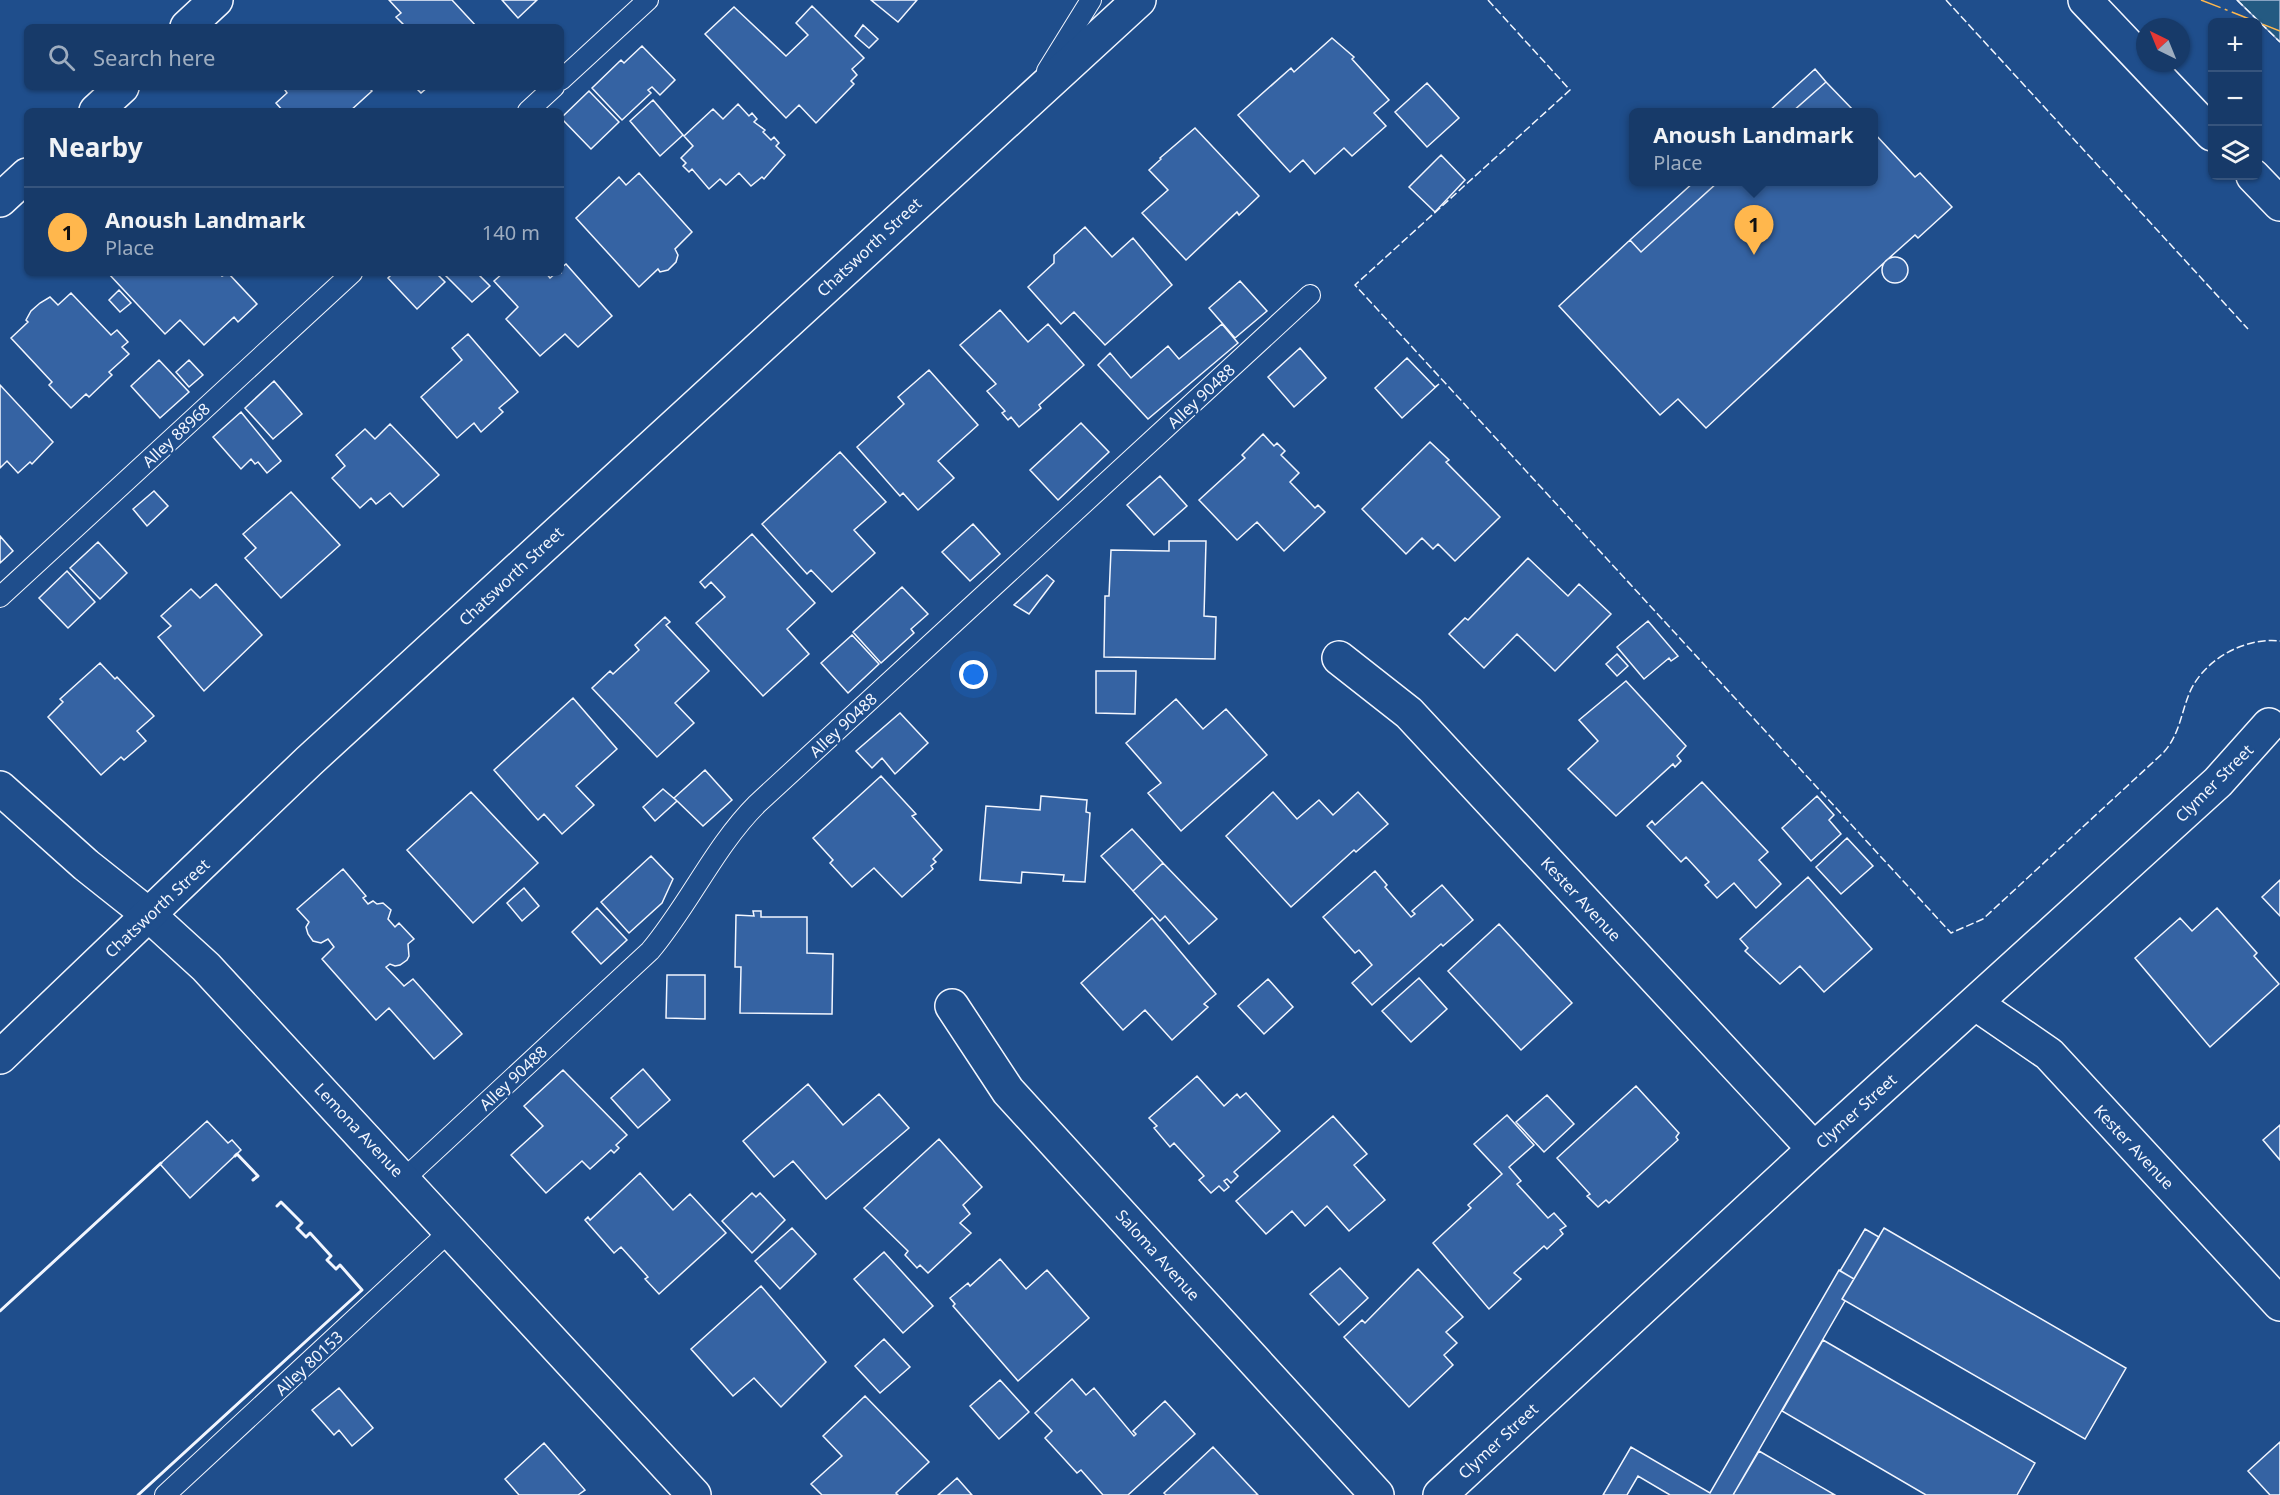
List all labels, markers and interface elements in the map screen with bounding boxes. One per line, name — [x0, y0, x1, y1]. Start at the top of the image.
north arrow — [2136, 18, 2190, 72]
map controls — [2208, 18, 2262, 180]
button: + — [2208, 18, 2262, 72]
search box — [24, 24, 564, 90]
icon: search — [45, 41, 78, 74]
text: Search here — [93, 42, 215, 72]
button: − — [2208, 72, 2262, 126]
popup — [1629, 108, 1878, 186]
text: Anoush Landmark — [1653, 119, 1854, 149]
button: layers — [2208, 126, 2262, 180]
text: Nearby — [48, 129, 143, 165]
text: Place — [1653, 149, 1703, 176]
street label: Chatsworth Street — [812, 193, 926, 301]
text: Anoush Landmark — [105, 204, 305, 234]
pin: 1 — [1734, 206, 1774, 255]
text: 1 — [62, 219, 73, 246]
text: 140 m — [482, 219, 540, 246]
text: Place — [105, 234, 154, 261]
street label: Alley 90488 — [1162, 359, 1240, 433]
street label: Alley 88968 — [137, 398, 215, 472]
street label: Chatsworth Street — [454, 522, 568, 630]
your location — [959, 660, 988, 689]
street label: Alley 90488 — [804, 688, 882, 762]
street label: Clymer Street — [2170, 739, 2258, 827]
street label: Kester Avenue — [1536, 852, 1626, 946]
street label: Chatsworth Street — [100, 854, 214, 962]
street label: Alley 90488 — [474, 1041, 552, 1115]
street label: Clymer Street — [1811, 1069, 1901, 1153]
street label: Lemona Avenue — [310, 1078, 408, 1182]
street label: Kester Avenue — [2089, 1100, 2179, 1194]
street label: Saloma Avenue — [1111, 1205, 1205, 1305]
street label: Alley 80153 — [270, 1326, 348, 1400]
street label: Clymer Street — [1453, 1398, 1543, 1484]

